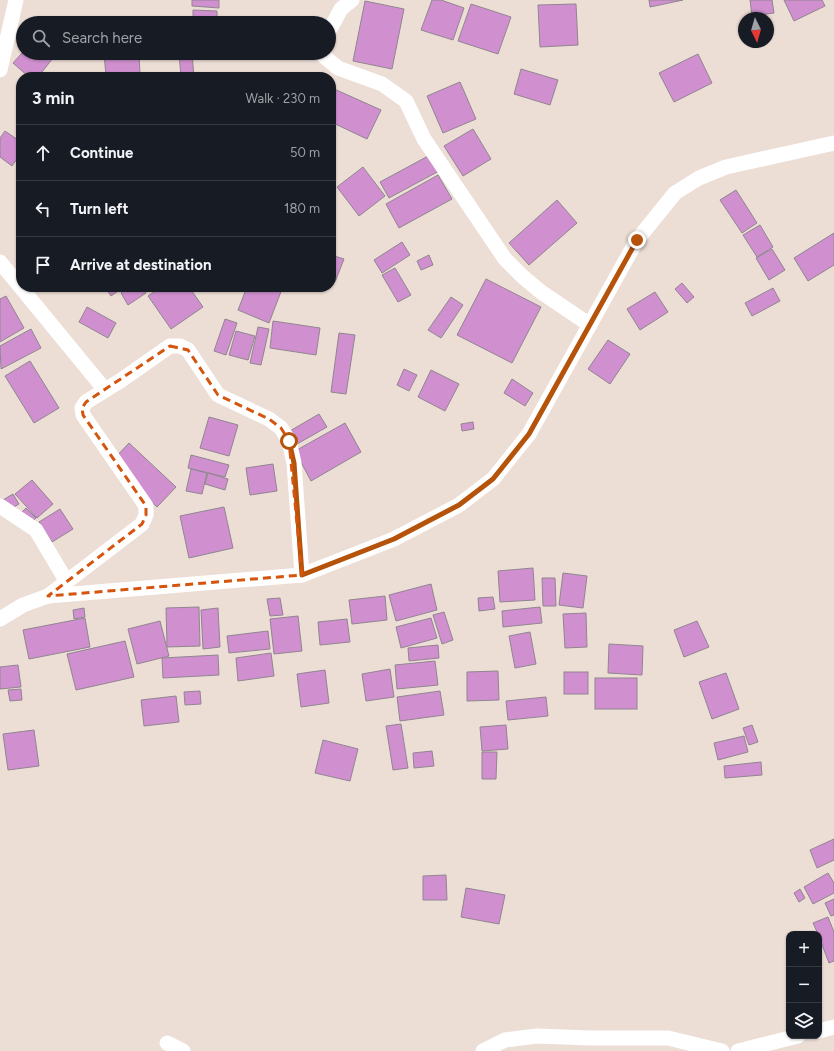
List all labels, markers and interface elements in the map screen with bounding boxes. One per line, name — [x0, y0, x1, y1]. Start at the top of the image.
north arrow — [738, 12, 774, 48]
search box — [16, 16, 336, 60]
icon: search — [30, 27, 52, 49]
text: Search here — [62, 29, 142, 47]
text: 3 min — [32, 88, 74, 108]
text: Walk · 230 m — [246, 91, 320, 106]
icon: ahead — [32, 142, 54, 164]
text: Continue — [70, 144, 133, 162]
text: 50 m — [290, 145, 320, 160]
icon: left — [32, 198, 54, 220]
text: Turn left — [70, 200, 128, 218]
text: 180 m — [284, 201, 320, 216]
route end — [628, 231, 646, 249]
icon: arrive — [32, 254, 54, 276]
text: Arrive at destination — [70, 256, 211, 274]
route start — [280, 432, 298, 450]
map controls — [786, 931, 822, 1039]
button: + — [786, 931, 822, 967]
button: − — [786, 967, 822, 1003]
button: layers — [786, 1003, 822, 1039]

